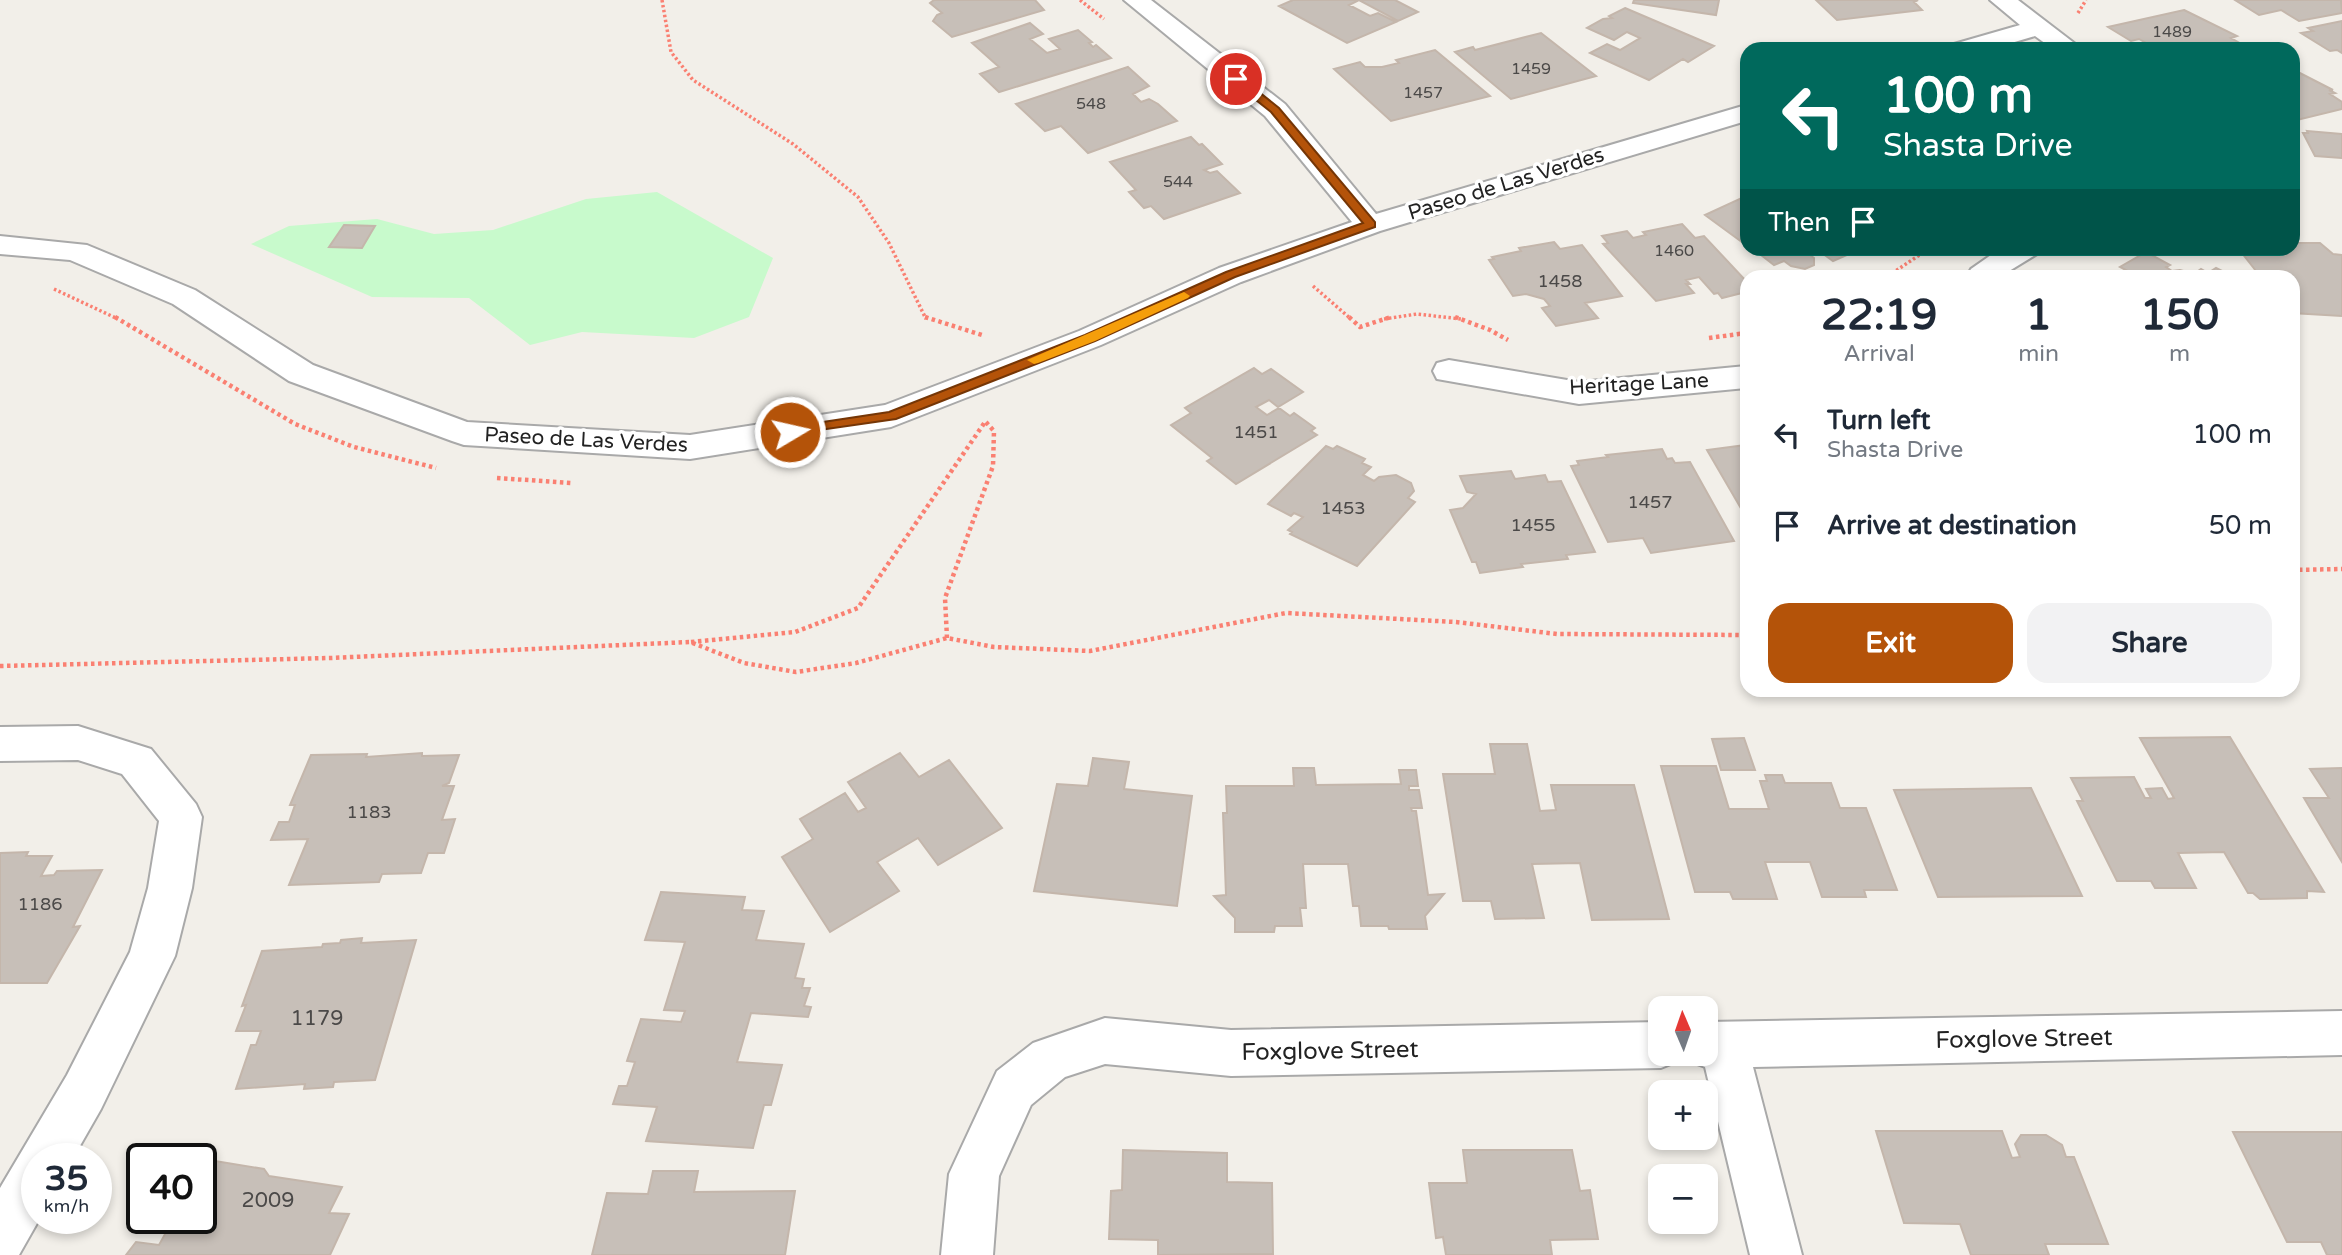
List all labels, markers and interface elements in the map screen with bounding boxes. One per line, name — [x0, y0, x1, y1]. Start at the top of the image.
house number: 1489 — [2152, 22, 2192, 42]
pin — [1206, 49, 1266, 109]
house number: 1459 — [1511, 59, 1551, 79]
icon: arrive — [1217, 60, 1255, 98]
text: 100 m — [1883, 67, 2033, 126]
icon: left — [1768, 70, 1859, 161]
house number: 1457 — [1403, 83, 1443, 103]
house number: 548 — [1076, 94, 1106, 114]
text: Shasta Drive — [1883, 127, 2073, 165]
street label: Paseo de Las Verdes — [1405, 142, 1607, 226]
house number: 544 — [1163, 172, 1193, 192]
icon: arrive — [1844, 203, 1882, 241]
text: Then — [1768, 207, 1830, 238]
house number: 1460 — [1654, 241, 1694, 261]
house number: 1458 — [1537, 270, 1583, 292]
text: 22:19 — [1821, 290, 1937, 341]
text: 1 — [2025, 290, 2052, 341]
text: 150 — [2140, 290, 2219, 341]
text: Arrival — [1844, 340, 1915, 368]
text: min — [2018, 340, 2059, 368]
text: m — [2169, 340, 2190, 368]
street label: Heritage Lane — [1569, 368, 1710, 400]
position arrow — [753, 395, 827, 469]
text: Turn left — [1827, 405, 1930, 436]
icon: left — [1768, 416, 1806, 454]
text: 100 m — [2192, 419, 2272, 450]
house number: 1451 — [1233, 421, 1279, 443]
street label: Paseo de Las Verdes — [484, 422, 688, 458]
text: Shasta Drive — [1827, 436, 1963, 464]
house number: 1457 — [1627, 491, 1673, 513]
house number: 1453 — [1320, 497, 1366, 519]
icon: arrive — [1768, 507, 1806, 545]
text: Arrive at destination — [1827, 510, 2077, 541]
text: 50 m — [2209, 510, 2272, 541]
house number: 1455 — [1510, 514, 1556, 536]
button: Exit — [1768, 603, 2013, 683]
button: Share — [2027, 603, 2272, 683]
house number: 1183 — [346, 801, 392, 823]
house number: 1186 — [17, 893, 63, 915]
north arrow — [1648, 996, 1718, 1066]
map controls — [1648, 996, 1718, 1234]
house number: 1179 — [291, 1006, 343, 1031]
street label: Foxglove Street — [1935, 1023, 2113, 1055]
street label: Foxglove Street — [1241, 1035, 1419, 1067]
button: + — [1648, 1080, 1718, 1150]
speed limit sign: 40 — [126, 1143, 217, 1234]
text: 35 — [45, 1158, 88, 1200]
button: − — [1648, 1164, 1718, 1234]
house number: 2009 — [242, 1188, 294, 1213]
text: km/h — [44, 1195, 89, 1217]

